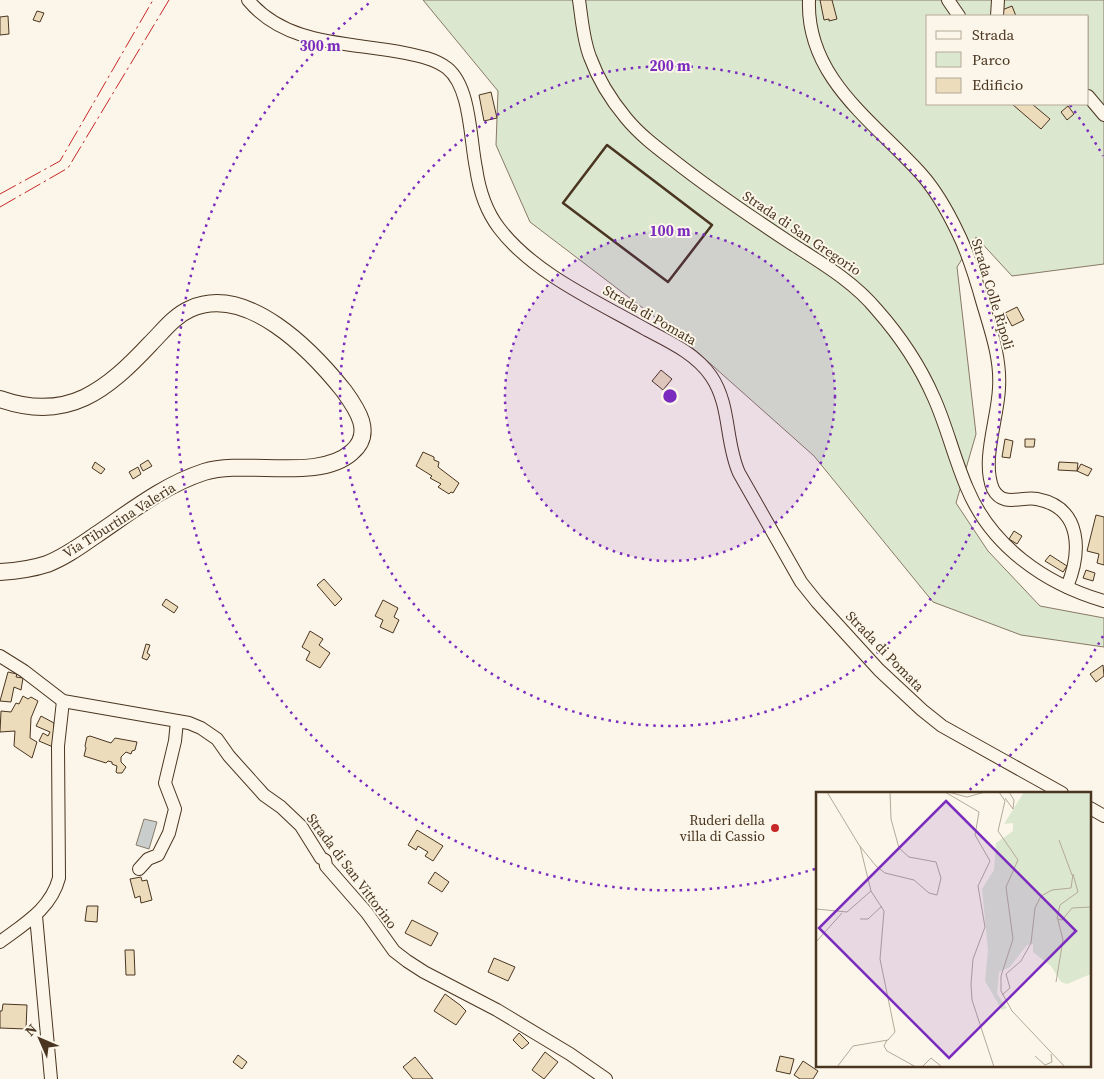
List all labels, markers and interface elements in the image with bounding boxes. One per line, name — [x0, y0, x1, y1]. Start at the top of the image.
legend — [926, 15, 1089, 105]
text: Strada — [972, 24, 1015, 45]
text: 300 m — [299, 35, 341, 56]
text: Parco — [972, 49, 1010, 70]
text: 200 m — [649, 55, 691, 76]
text: Edificio — [972, 74, 1023, 95]
street label: Strada di San Gregorio — [739, 186, 865, 280]
text: 100 m — [649, 220, 691, 241]
street label: Strada Colle Ripoli — [967, 236, 1019, 352]
street label: Strada di Pomata — [599, 280, 701, 350]
centre of rings — [661, 387, 679, 405]
street label: Via Tiburtina Valeria — [59, 477, 180, 563]
street label: Strada di Pomata — [841, 606, 929, 696]
inset map — [816, 792, 1092, 1066]
street label: Strada di San Vittorino — [302, 809, 402, 933]
place label: Ruderi della villa di Cassio — [680, 810, 766, 846]
marker: Ruderi della villa di Cassio — [769, 822, 781, 834]
north arrow — [15, 1014, 65, 1064]
text: N — [20, 1019, 41, 1040]

